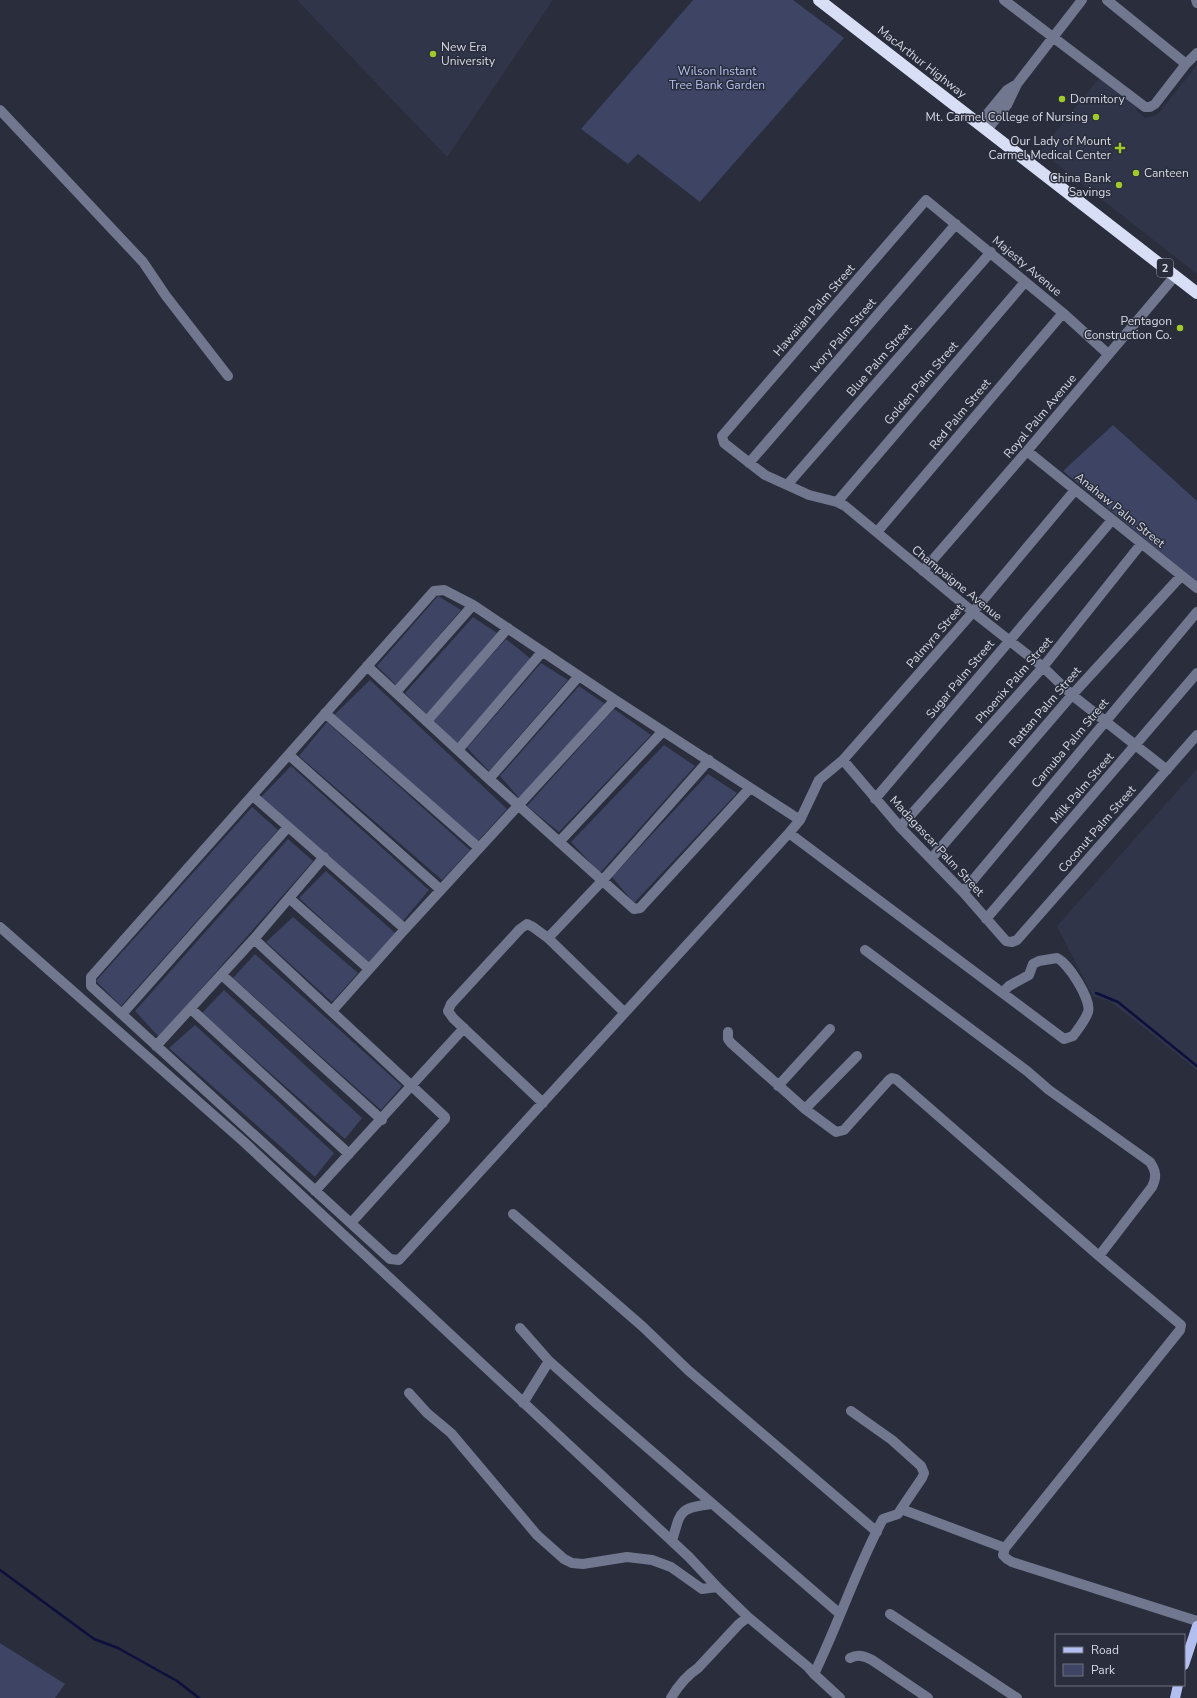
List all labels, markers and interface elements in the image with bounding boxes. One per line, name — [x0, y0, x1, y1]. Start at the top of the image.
street label: MacArthur Highway — [874, 22, 970, 102]
place label: New Era University — [441, 39, 496, 69]
marker: New Era University — [428, 49, 438, 59]
park label: Wilson Instant Tree Bank Garden — [669, 63, 765, 93]
place label: Dormitory — [1070, 91, 1125, 107]
marker: Dormitory — [1057, 94, 1067, 104]
place label: Mt. Carmel College of Nursing — [926, 109, 1088, 125]
marker: Mt. Carmel College of Nursing — [1091, 112, 1101, 122]
place label: Our Lady of Mount Carmel Medical Center — [989, 133, 1112, 163]
marker: Our Lady of Mount Carmel Medical Center — [1114, 142, 1126, 154]
place label: Canteen — [1144, 165, 1189, 181]
marker: Canteen — [1131, 168, 1141, 178]
place label: China Bank Savings — [1050, 170, 1112, 200]
marker: China Bank Savings — [1114, 180, 1124, 190]
street label: Majesty Avenue — [989, 232, 1065, 300]
road number: 2 — [1157, 259, 1173, 277]
street label: Hawaiian Palm Street — [770, 260, 859, 359]
street label: Ivory Palm Street — [806, 294, 880, 375]
place label: Pentagon Construction Co. — [1084, 313, 1172, 343]
street label: Blue Palm Street — [843, 320, 915, 400]
marker: Pentagon Construction Co. — [1175, 323, 1185, 333]
street label: Golden Palm Street — [880, 337, 962, 428]
street label: Royal Palm Avenue — [1000, 371, 1080, 461]
street label: Red Palm Street — [926, 375, 995, 453]
street label: Anahaw Palm Street — [1072, 469, 1169, 552]
street label: Champaigne Avenue — [909, 542, 1005, 624]
street label: Palmyra Street — [903, 600, 968, 671]
street label: Phoenix Palm Street — [972, 633, 1057, 727]
street label: Sugar Palm Street — [922, 636, 998, 722]
street label: Rattan Palm Street — [1005, 663, 1085, 751]
street label: Carnuba Palm Street — [1028, 694, 1113, 791]
street label: Milk Palm Street — [1047, 749, 1118, 827]
street label: Coconut Palm Street — [1055, 781, 1140, 876]
street label: Madagascar Palm Street — [886, 792, 988, 900]
legend — [1055, 1634, 1185, 1686]
text: Road — [1091, 1642, 1119, 1658]
text: Park — [1091, 1662, 1116, 1678]

